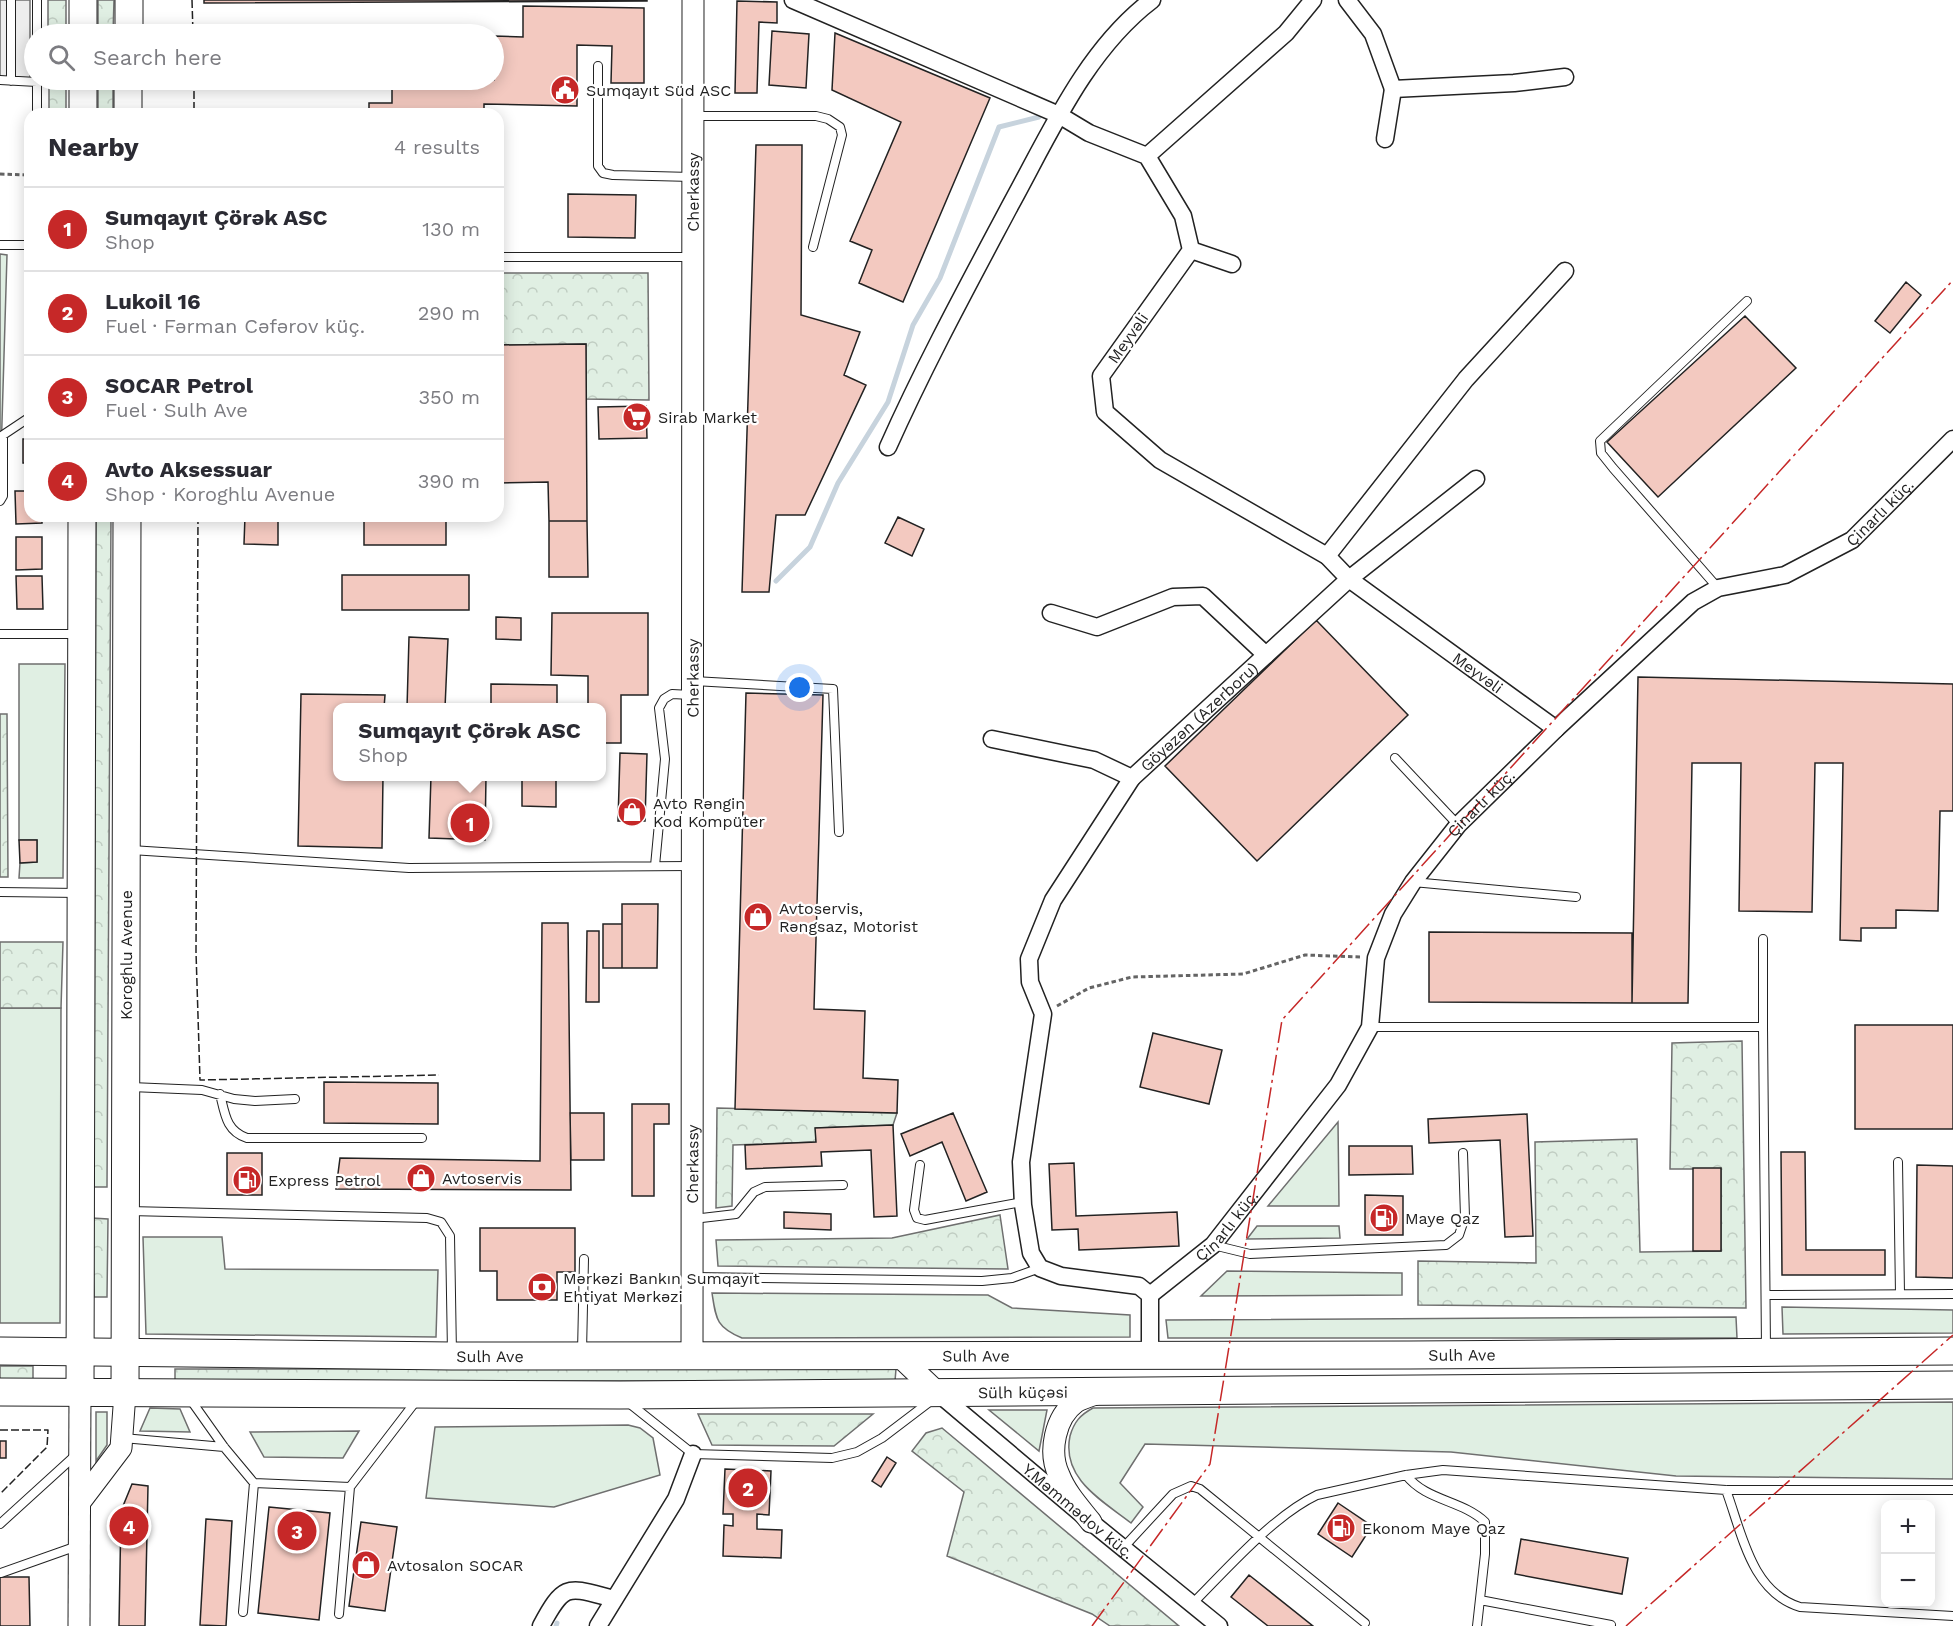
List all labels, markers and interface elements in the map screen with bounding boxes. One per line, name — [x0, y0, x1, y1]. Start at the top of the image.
search box — [24, 24, 504, 90]
icon: search — [45, 41, 78, 74]
text: Search here — [93, 45, 222, 70]
public building icon: Sumqayıt Süd ASC — [549, 74, 581, 106]
place label: Sumqayıt Süd ASC — [586, 81, 731, 100]
text: Nearby — [48, 132, 139, 162]
text: 4 results — [394, 135, 480, 159]
street label: Cherkassy — [683, 152, 702, 232]
text: Sumqayıt Çörək ASC — [105, 205, 327, 230]
text: 1 — [63, 217, 72, 241]
text: 130 m — [422, 217, 480, 241]
text: Shop — [105, 230, 155, 254]
text: Lukoil 16 — [105, 289, 200, 314]
text: 2 — [62, 301, 73, 325]
text: 290 m — [418, 301, 480, 325]
street label: Meyvəli — [1104, 309, 1152, 367]
text: Fuel · Fərman Cəfərov küç. — [105, 314, 365, 338]
text: SOCAR Petrol — [105, 373, 253, 398]
text: 3 — [62, 385, 73, 409]
text: 350 m — [418, 385, 480, 409]
text: Fuel · Sulh Ave — [105, 398, 248, 422]
supermarket icon: Sirab Market — [621, 401, 653, 433]
place label: Sirab Market — [658, 408, 757, 427]
text: Avto Aksessuar — [105, 457, 272, 482]
text: 4 — [61, 469, 74, 493]
text: 390 m — [418, 469, 480, 493]
street label: Çinarlı küç. — [1842, 475, 1917, 550]
text: Shop · Koroghlu Avenue — [105, 482, 335, 506]
street label: Cherkassy — [683, 638, 702, 718]
street label: Meyvəli — [1449, 648, 1507, 697]
street label: Göyəzən (Azerboru) — [1136, 658, 1261, 775]
your location — [785, 673, 814, 702]
popup — [333, 703, 606, 781]
text: Sumqayıt Çörək ASC — [358, 718, 581, 743]
text: Shop — [358, 743, 408, 767]
street label: Çinarlı küç. — [1443, 766, 1518, 841]
place label: Avto Rəngin Kod Kompüter — [653, 794, 765, 831]
shop icon: Avto Rəngin Kod Kompüter — [616, 796, 648, 828]
pin: 1 — [450, 800, 490, 846]
street label: Koroghlu Avenue — [116, 890, 136, 1020]
place label: Avtoservis, Rəngsaz, Motorist — [779, 899, 918, 936]
shop icon: Avtoservis, Rəngsaz, Motorist — [742, 901, 774, 933]
street label: Cherkassy — [683, 1124, 702, 1204]
shop icon: Avtoservis — [405, 1162, 437, 1194]
fuel station icon: Express Petrol — [231, 1164, 263, 1196]
place label: Avtoservis — [442, 1169, 522, 1188]
place label: Express Petrol — [268, 1171, 381, 1190]
street label: Çinarlı küç. — [1191, 1186, 1262, 1265]
fuel station icon: Maye Qaz — [1368, 1202, 1400, 1234]
place label: Maye Qaz — [1405, 1209, 1480, 1228]
place label: Mərkəzi Bankın Sumqayıt Ehtiyat Mərkəzi — [563, 1269, 760, 1306]
bank icon: Mərkəzi Bankın Sumqayıt Ehtiyat Mərkəzi — [526, 1271, 558, 1303]
street label: Sulh Ave — [1428, 1345, 1496, 1364]
street label: Sulh Ave — [456, 1346, 524, 1365]
street label: Sulh Ave — [942, 1346, 1010, 1365]
street label: Sülh küçəsi — [978, 1382, 1068, 1402]
street label: Y.Məmmədov küç. — [1019, 1459, 1138, 1563]
pin: 2 — [728, 1466, 768, 1510]
map controls — [1881, 1500, 1935, 1608]
button: + — [1881, 1500, 1935, 1554]
pin: 4 — [110, 1504, 148, 1549]
pin: 3 — [278, 1508, 316, 1553]
fuel station icon: Ekonom Maye Qaz — [1325, 1512, 1357, 1544]
place label: Ekonom Maye Qaz — [1362, 1519, 1505, 1538]
shop icon: Avtosalon SOCAR — [350, 1549, 382, 1581]
button: − — [1881, 1554, 1935, 1608]
place label: Avtosalon SOCAR — [387, 1556, 523, 1575]

